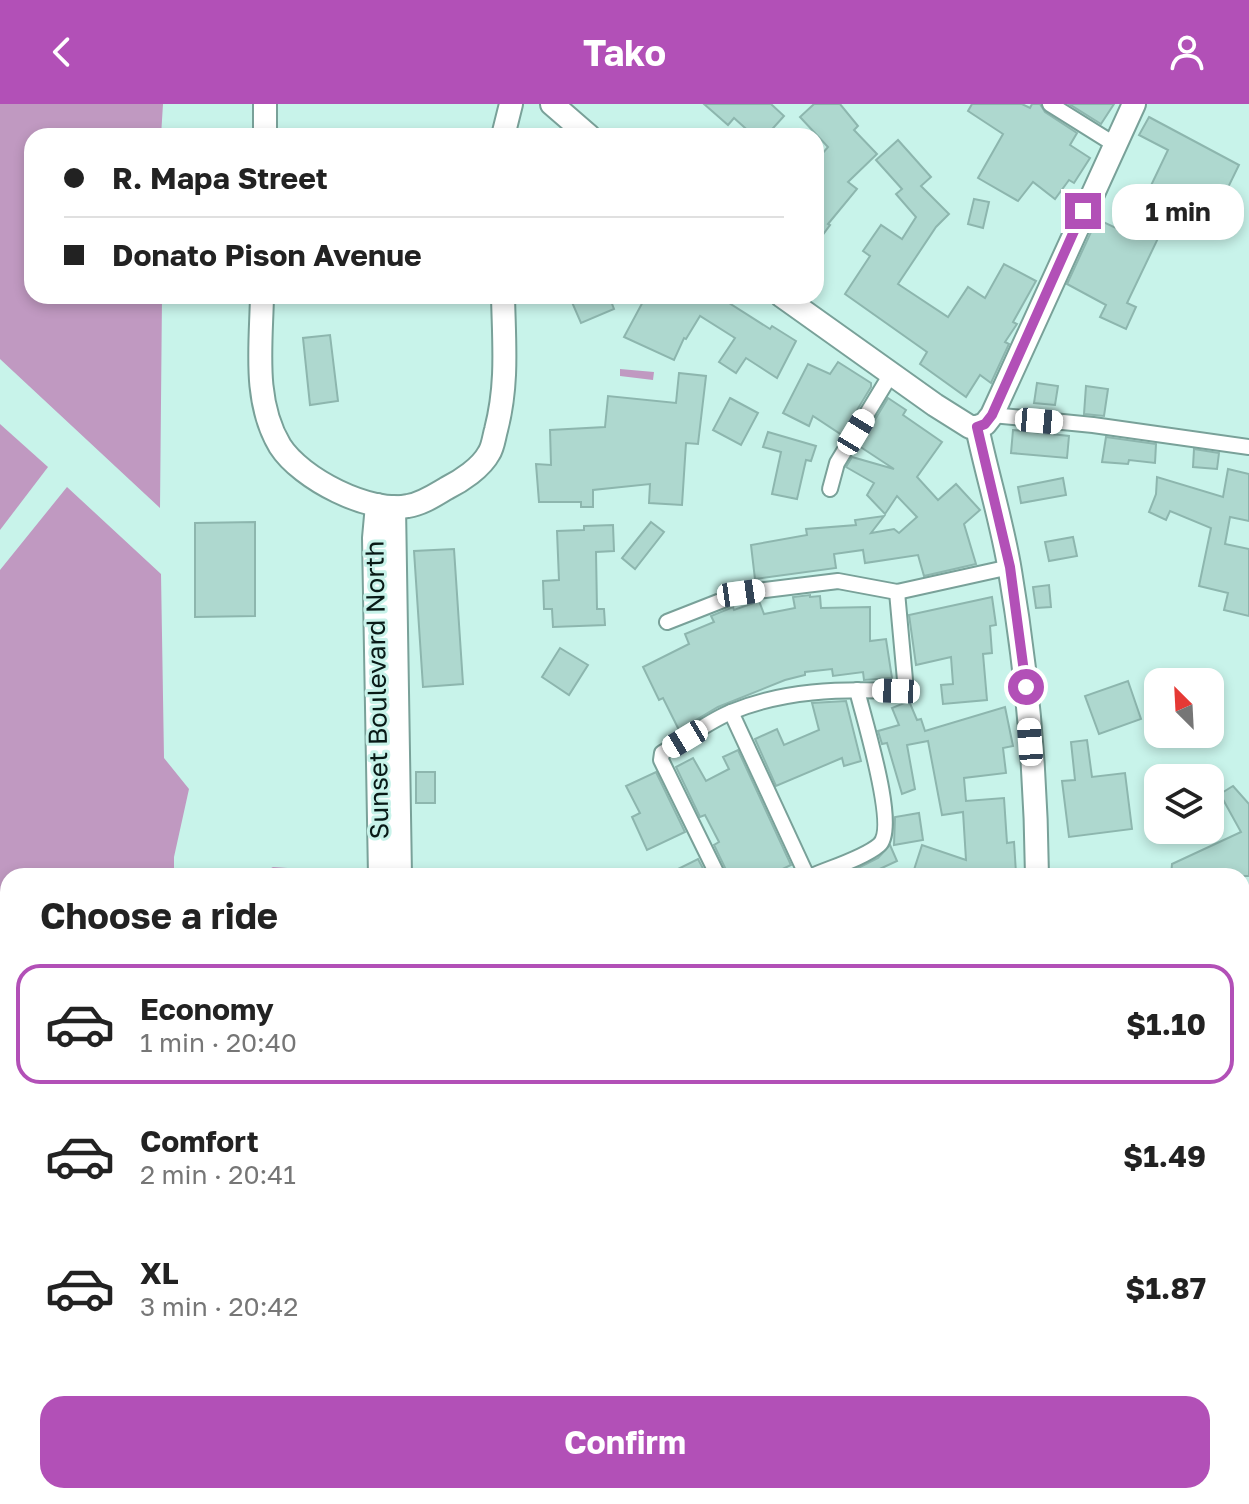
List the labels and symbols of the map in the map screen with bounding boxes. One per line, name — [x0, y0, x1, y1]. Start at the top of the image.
callout: 1 min — [1111, 183, 1243, 239]
route end — [1065, 193, 1101, 229]
car — [833, 405, 879, 459]
car — [1014, 407, 1064, 435]
street label: Sunset Boulevard North — [358, 540, 395, 840]
car — [716, 578, 766, 608]
north arrow — [1144, 668, 1224, 748]
route start — [1008, 669, 1044, 705]
car — [872, 678, 920, 704]
car — [658, 716, 712, 762]
car — [1016, 717, 1044, 767]

